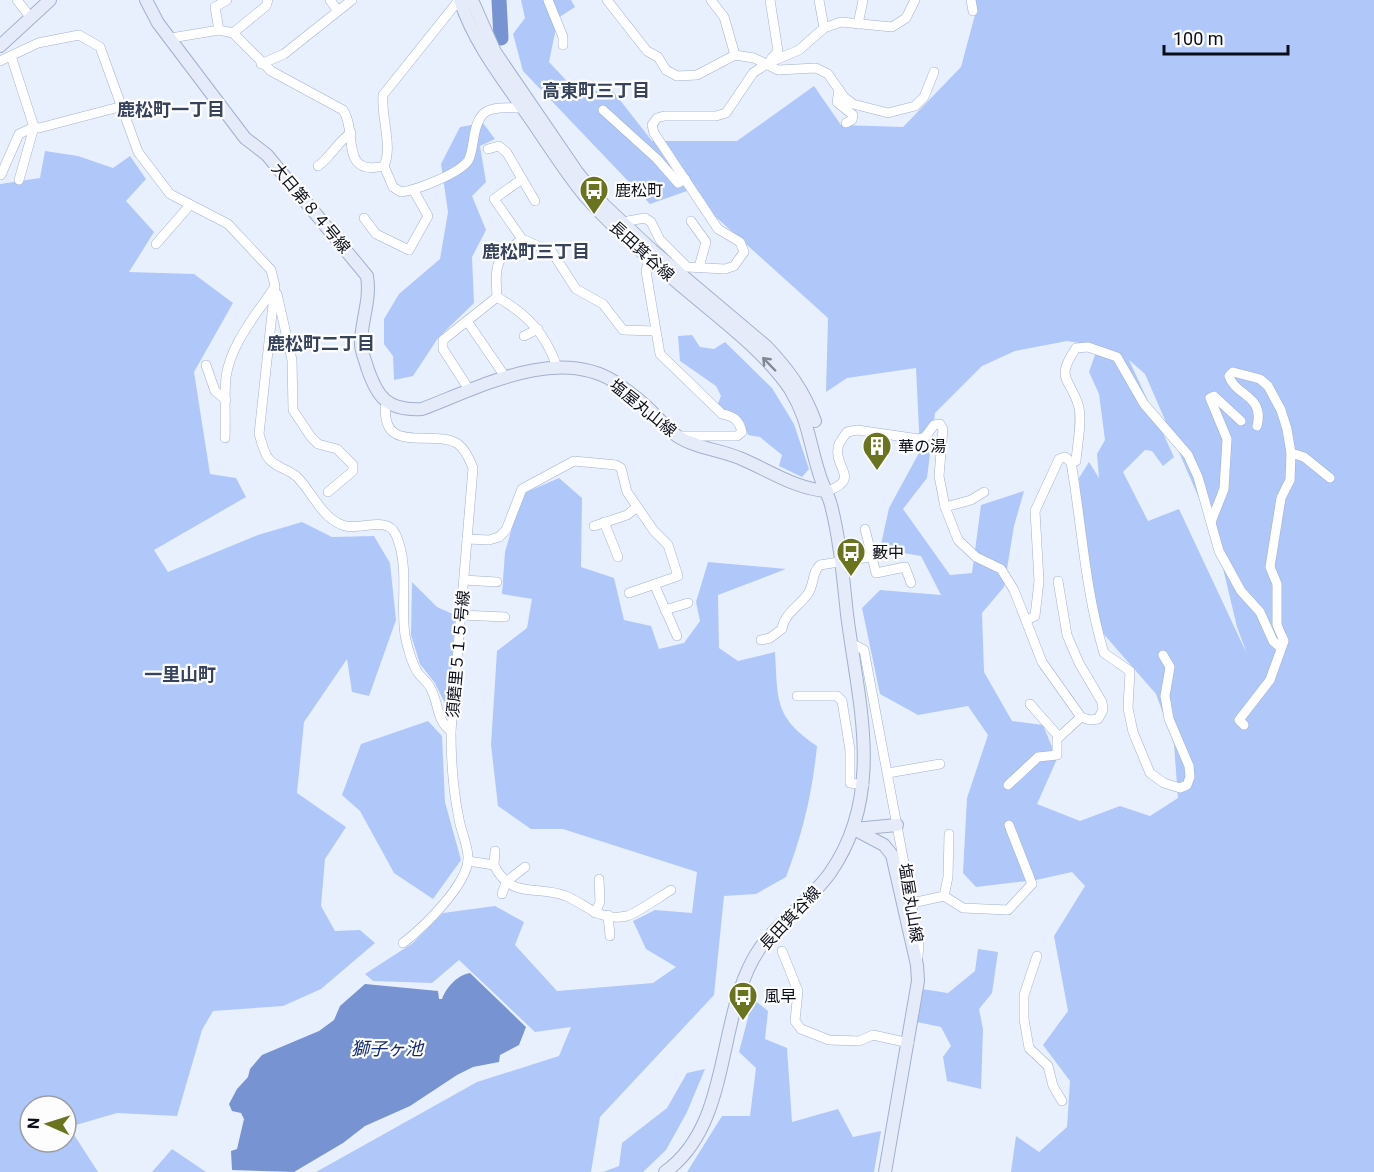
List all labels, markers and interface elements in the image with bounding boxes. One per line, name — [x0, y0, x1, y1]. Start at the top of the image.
scale bar — [1164, 18, 1288, 56]
text: 100 m — [1173, 28, 1224, 49]
district label: 高東町三丁目 — [542, 80, 650, 101]
district label: 鹿松町一丁目 — [117, 99, 225, 120]
street label: 大日第８４号線 — [268, 159, 354, 257]
bus stop icon: 鹿松町 — [578, 174, 610, 216]
place label: 鹿松町 — [615, 181, 663, 200]
street label: 長田箕谷線 — [606, 217, 678, 285]
district label: 鹿松町三丁目 — [482, 241, 590, 262]
district label: 鹿松町二丁目 — [267, 333, 375, 354]
one-way arrow — [761, 357, 776, 372]
street label: 塩屋丸山線 — [606, 375, 680, 441]
building icon: 華の湯 — [861, 430, 893, 472]
place label: 華の湯 — [898, 437, 946, 456]
bus stop icon: 藪中 — [835, 536, 867, 578]
place label: 藪中 — [872, 543, 904, 562]
street label: 須磨里５１５号線 — [443, 589, 473, 719]
district label: 一里山町 — [144, 664, 216, 685]
street label: 塩屋丸山線 — [895, 862, 927, 944]
street label: 長田箕谷線 — [756, 882, 824, 954]
bus stop icon: 風早 — [727, 980, 759, 1022]
place label: 風早 — [764, 987, 796, 1006]
water label: 獅子ヶ池 — [351, 1038, 425, 1059]
north arrow — [18, 1094, 78, 1154]
text: N — [24, 1117, 43, 1129]

